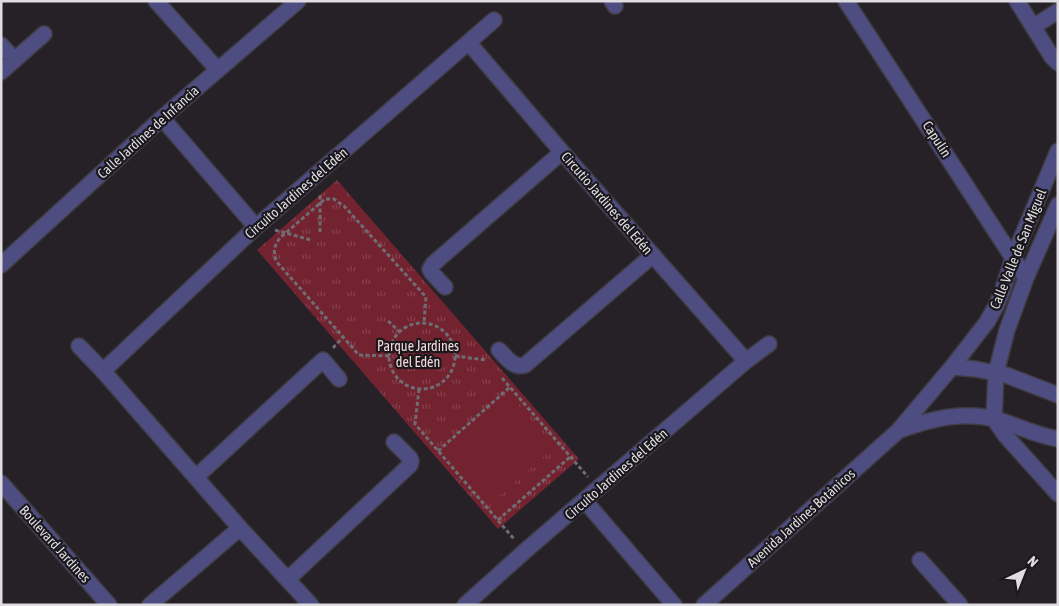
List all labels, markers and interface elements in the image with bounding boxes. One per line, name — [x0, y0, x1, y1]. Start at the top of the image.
street label: Calle Jardines de Infancia — [94, 82, 202, 182]
street label: Capulín — [919, 118, 955, 160]
street label: Circuito Jardines del Edén — [241, 144, 351, 242]
street label: Circutio Jardines del Edén — [558, 148, 656, 258]
street label: Calle Valle de San Miguel — [987, 186, 1050, 311]
park label: Parque Jardines del Edén — [377, 338, 459, 370]
street label: Circuito Jardines del Edén — [561, 425, 671, 523]
street label: Avenida Jardines Botánicos — [744, 465, 858, 571]
street label: Boulevard Jardines — [16, 502, 94, 586]
north arrow — [999, 546, 1049, 596]
text: N — [1024, 553, 1041, 570]

